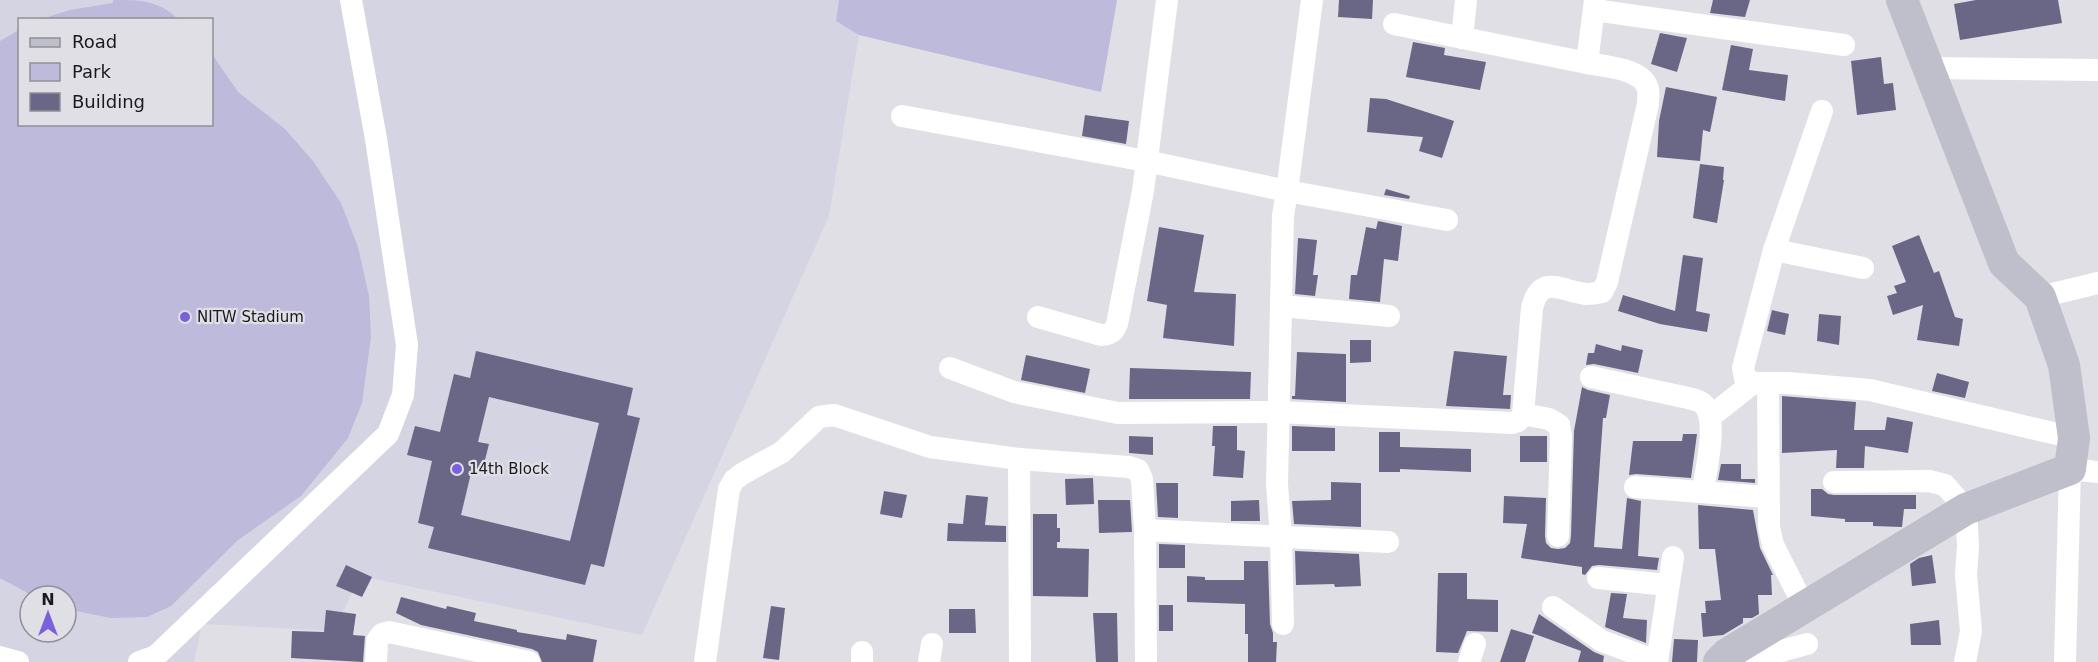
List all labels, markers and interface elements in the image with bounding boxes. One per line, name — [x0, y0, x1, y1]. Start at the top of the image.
legend — [18, 18, 213, 126]
text: Road — [72, 31, 117, 52]
text: Park — [72, 61, 111, 82]
text: Building — [72, 91, 145, 112]
place label: NITW Stadium — [197, 308, 304, 326]
marker: NITW Stadium — [178, 310, 192, 324]
place label: 14th Block — [469, 460, 549, 478]
marker: 14th Block — [450, 462, 464, 476]
north arrow — [18, 584, 78, 644]
text: N — [41, 590, 55, 609]

